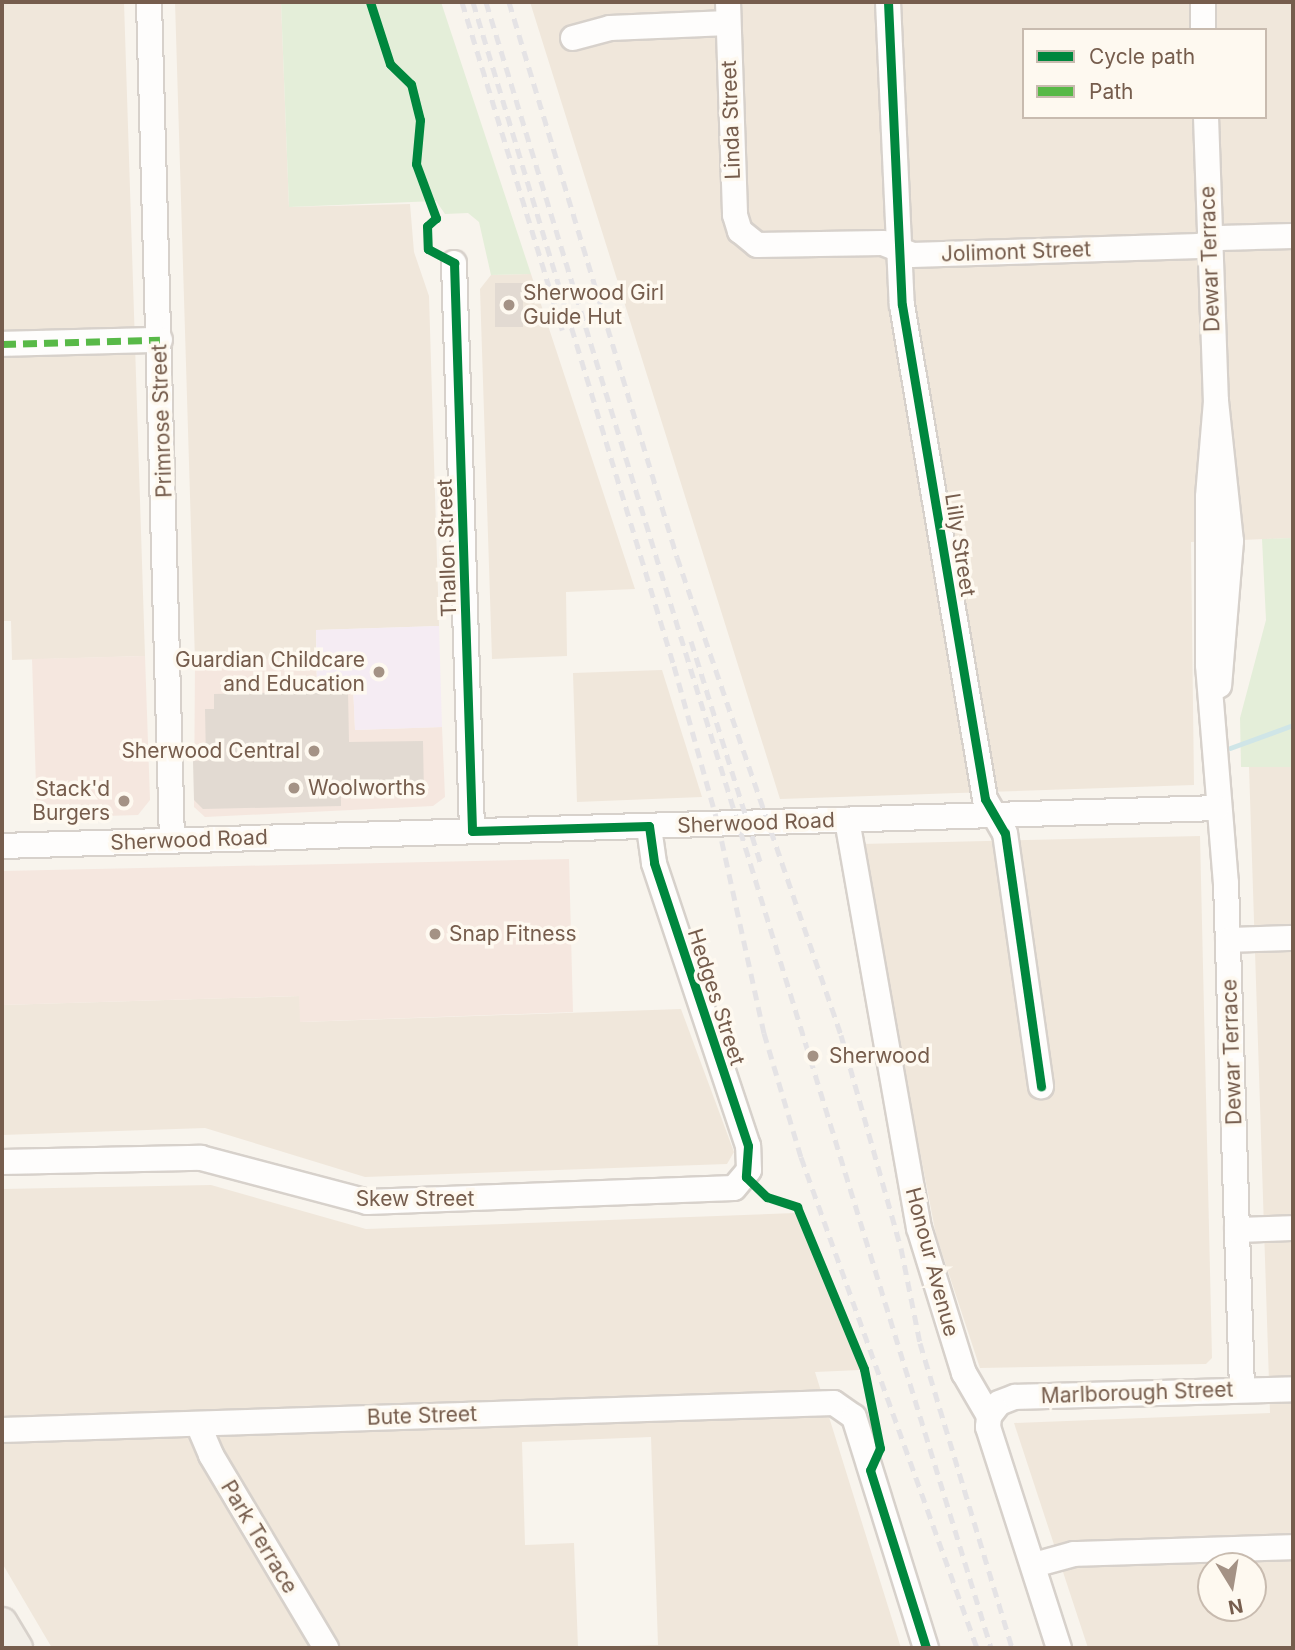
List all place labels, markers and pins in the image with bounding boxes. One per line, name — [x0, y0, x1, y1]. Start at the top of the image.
place label: Sherwood Girl Guide Hut — [523, 280, 664, 330]
marker: Sherwood Girl Guide Hut — [501, 297, 517, 313]
place label: Guardian Childcare and Education — [175, 647, 365, 697]
marker: Guardian Childcare and Education — [371, 664, 387, 680]
place label: Sherwood Central — [121, 738, 300, 764]
marker: Sherwood Central — [306, 743, 322, 759]
place label: Woolworths — [308, 775, 426, 801]
place label: Stack'd Burgers — [32, 776, 110, 826]
marker: Woolworths — [286, 780, 302, 796]
marker: Stack'd Burgers — [116, 793, 132, 809]
place label: Snap Fitness — [449, 921, 577, 947]
marker: Snap Fitness — [427, 926, 443, 942]
place label: Sherwood — [829, 1043, 930, 1069]
marker: Sherwood — [803, 1046, 823, 1066]

